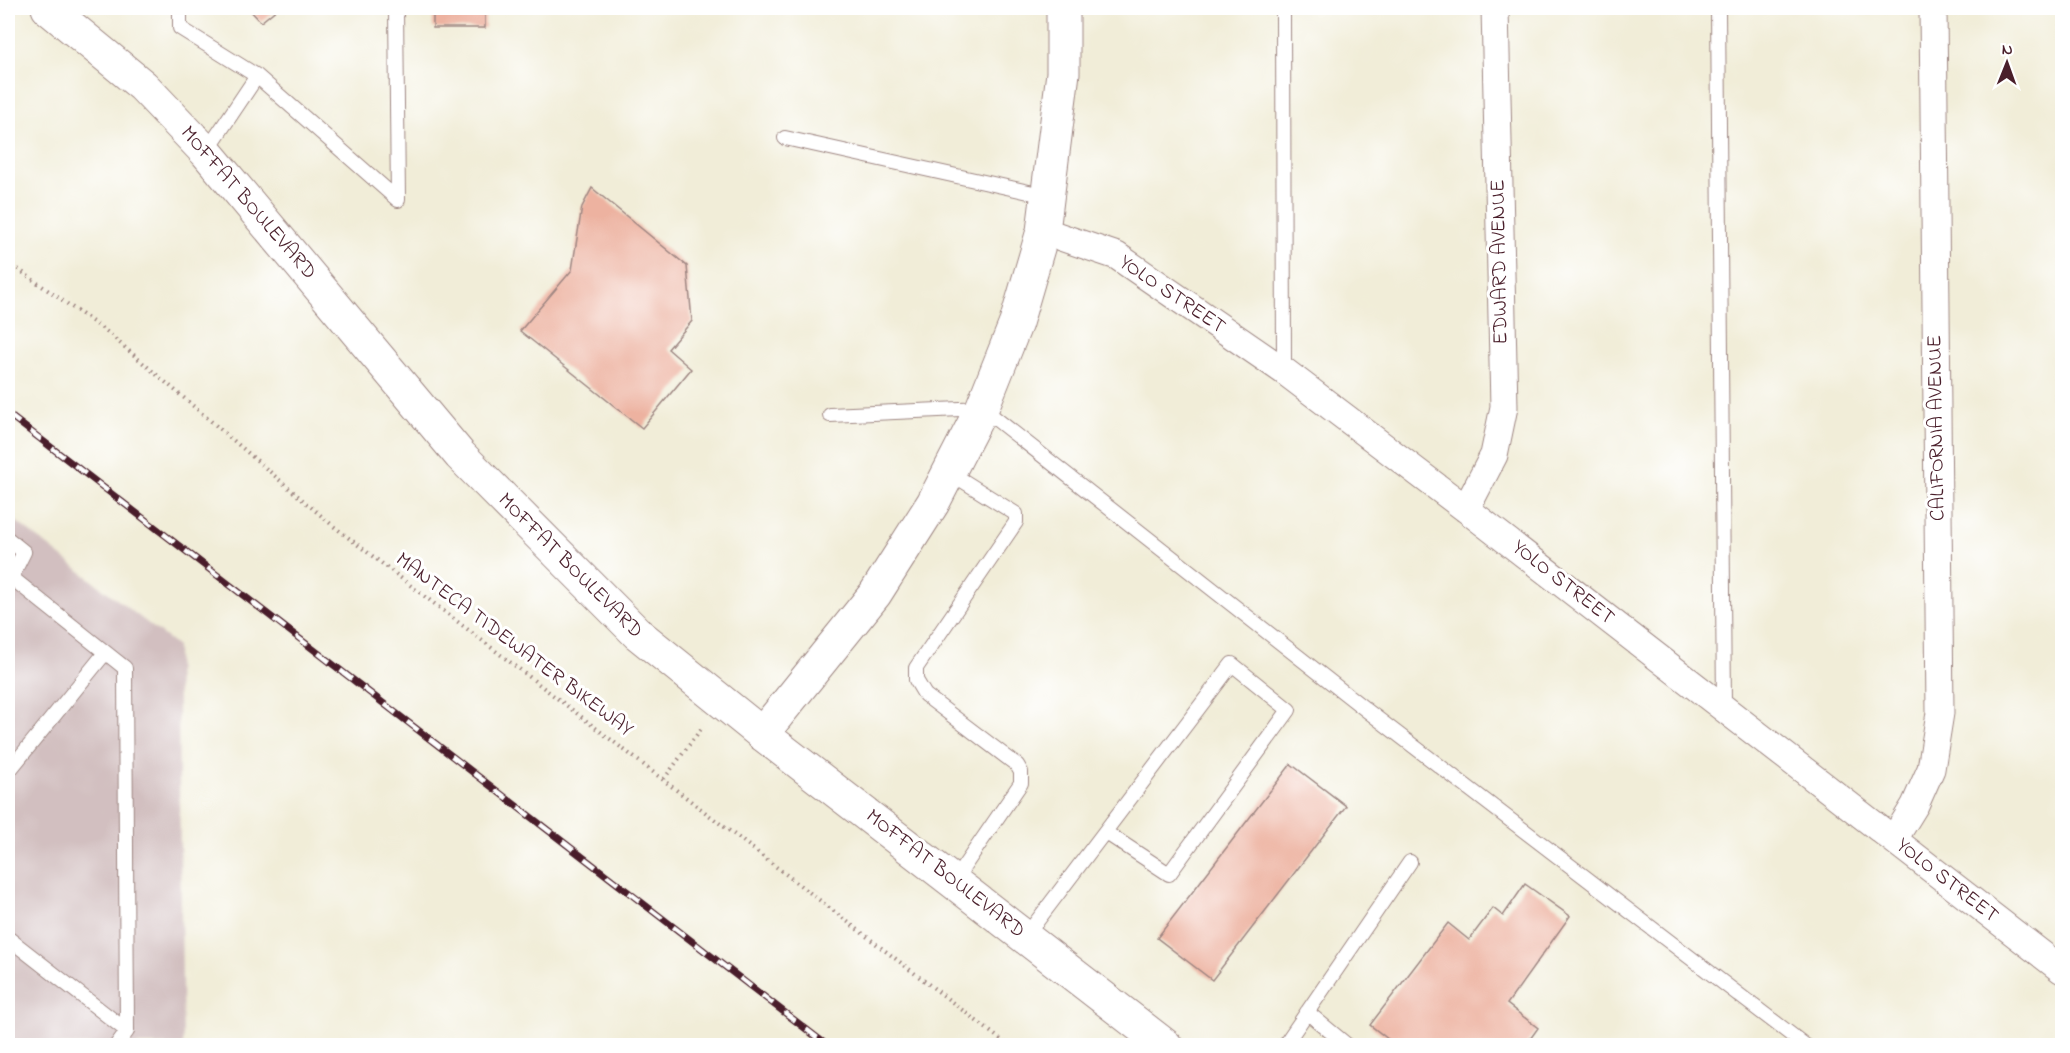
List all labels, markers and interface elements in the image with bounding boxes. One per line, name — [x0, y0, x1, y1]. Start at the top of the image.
north arrow — [1977, 33, 2037, 93]
text: N — [2002, 38, 2013, 62]
street label: MOFFAT BOULEVARD — [173, 120, 323, 286]
street label: EDWARD AVENUE — [1484, 179, 1516, 345]
street label: YOLO STREET — [1112, 248, 1232, 342]
street label: CALIFORNIA AVENUE — [1920, 335, 1954, 521]
street label: MOFFAT BOULEVARD — [490, 486, 650, 646]
street label: YOLO STREET — [1505, 533, 1621, 633]
street label: MANTECA TIDEWATER BIKEWAY — [389, 545, 640, 745]
street label: MOFFAT BOULEVARD — [859, 802, 1031, 946]
street label: YOLO STREET — [1889, 831, 2005, 931]

